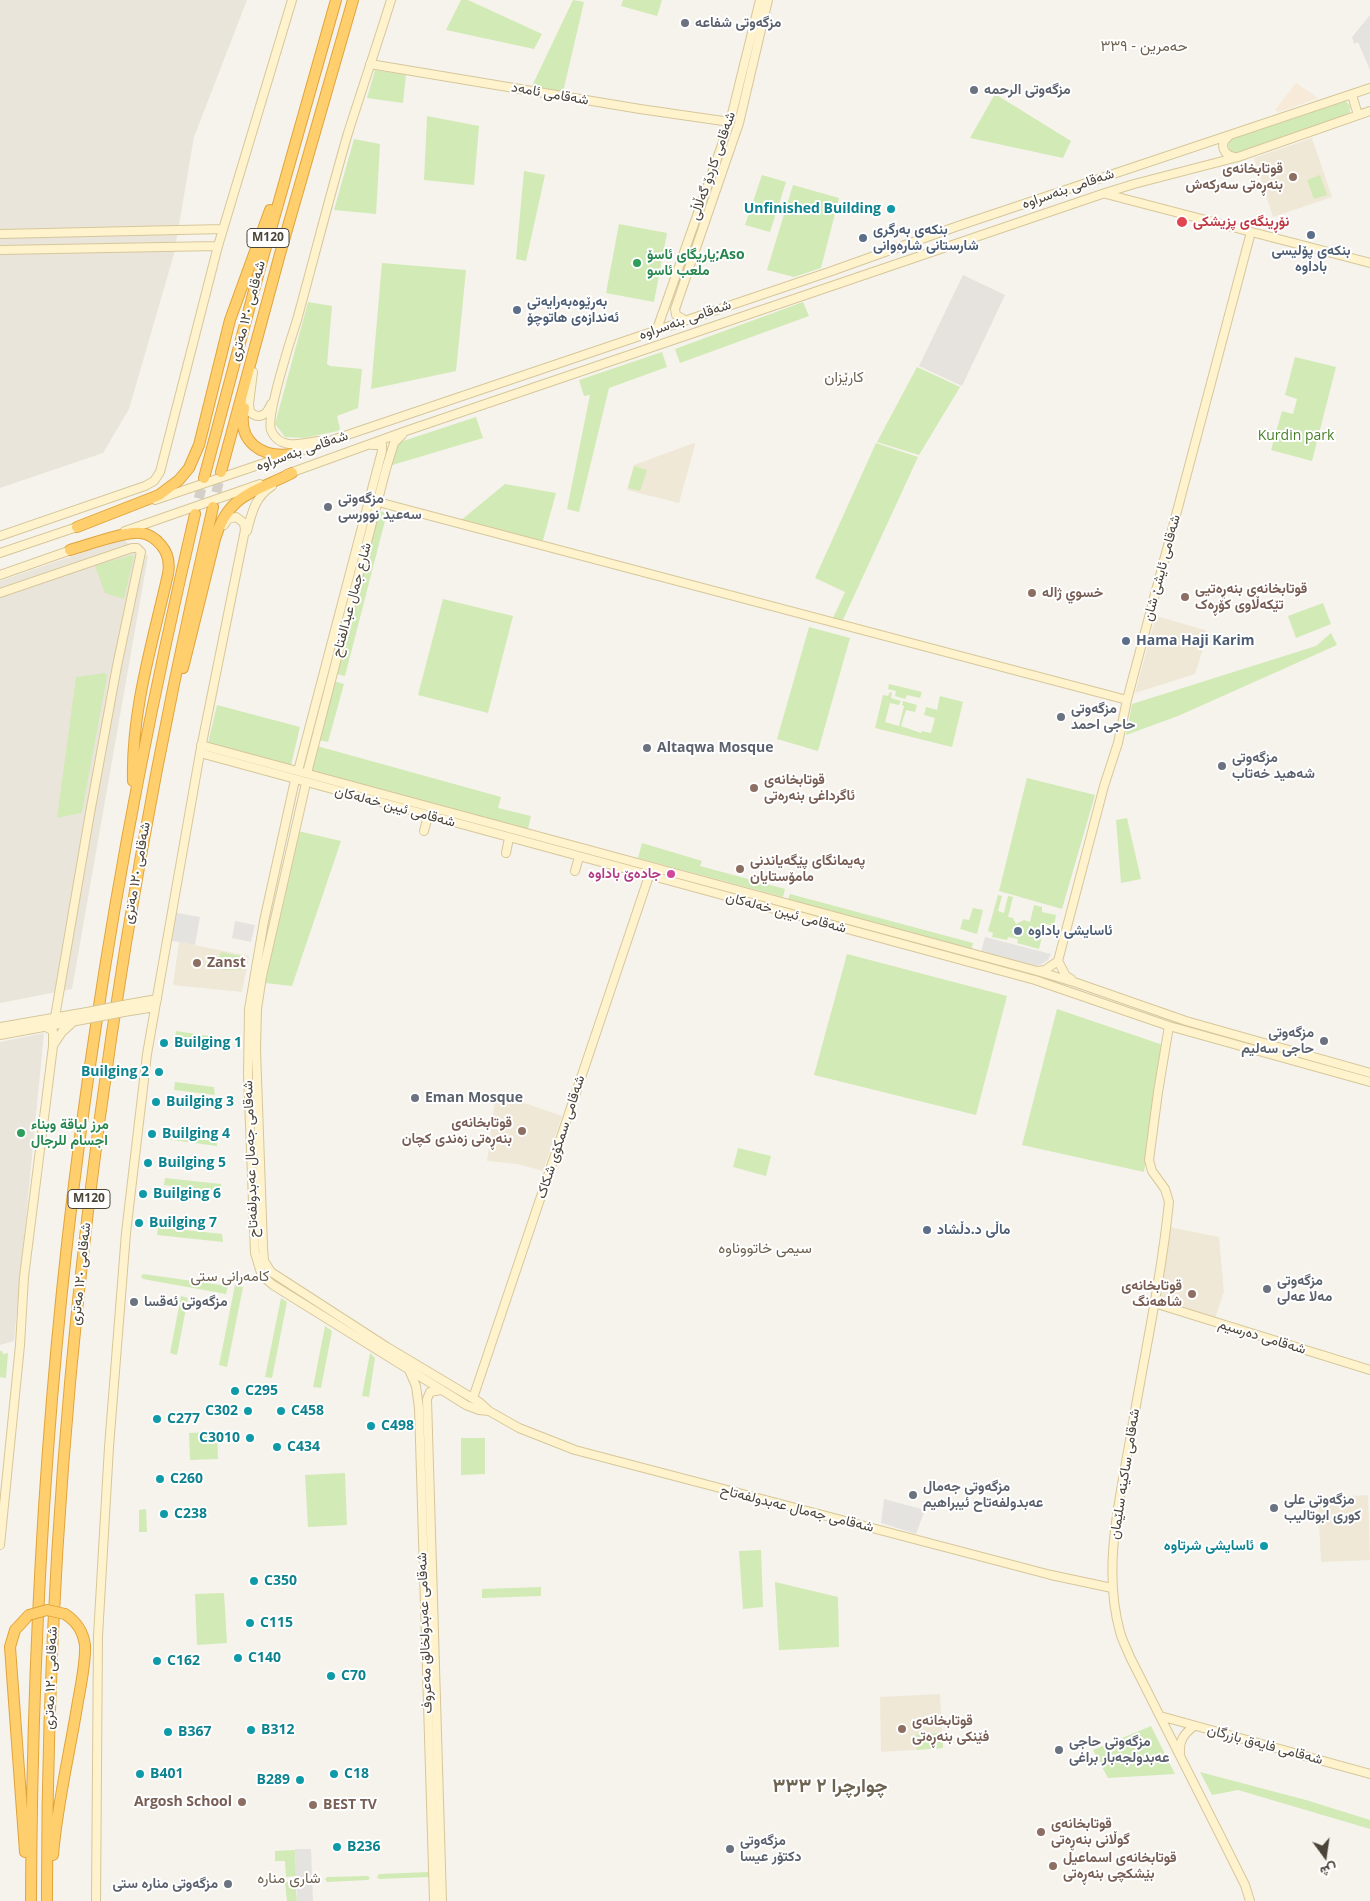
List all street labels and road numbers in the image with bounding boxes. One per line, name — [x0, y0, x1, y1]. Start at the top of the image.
street label: شەقامی ئامەد — [510, 79, 590, 109]
street label: شەقامی کاردۆ گەڵاڵی — [687, 110, 739, 222]
street label: شەقامی بنەسراوە — [1020, 165, 1116, 213]
road number: M120 — [247, 228, 289, 248]
street label: شەقامی ١٢٠ مەتری — [227, 259, 269, 363]
street label: شەقامی بنەسراوە — [637, 296, 733, 344]
street label: شەقامی بنەسراوە — [254, 427, 350, 475]
street label: شەقامی ئایشێ شان — [1140, 513, 1184, 623]
street label: شارع جمال عبدالفتاح — [329, 541, 375, 659]
street label: شەقامی ئیبن خەلەکان — [333, 783, 457, 831]
street label: شەقامی ١٢٠ مەتری — [120, 821, 154, 925]
street label: شەقامی ئیبن خەلەکان — [724, 889, 848, 937]
street label: شەقامی سمکۆی شکاک — [533, 1073, 589, 1201]
street label: شەقامی جەمال عەبدولفەتاح — [240, 1080, 262, 1238]
road number: M120 — [68, 1190, 110, 1208]
street label: شەقامی ١٢٠ مەتری — [67, 1222, 95, 1326]
street label: شەقامی دەرسیم — [1216, 1316, 1308, 1358]
street label: شەقامی ساکینە سلێمان — [1106, 1407, 1144, 1541]
street label: شەقامی جەمال عەبدولفەتاح — [719, 1482, 875, 1536]
street label: شەقامی عەبدولخالق مەعروف — [414, 1552, 436, 1714]
street label: شەقامی ١٢٠ مەتری — [41, 1626, 61, 1730]
street label: شەقامی فایەق بازرگان — [1205, 1721, 1325, 1769]

